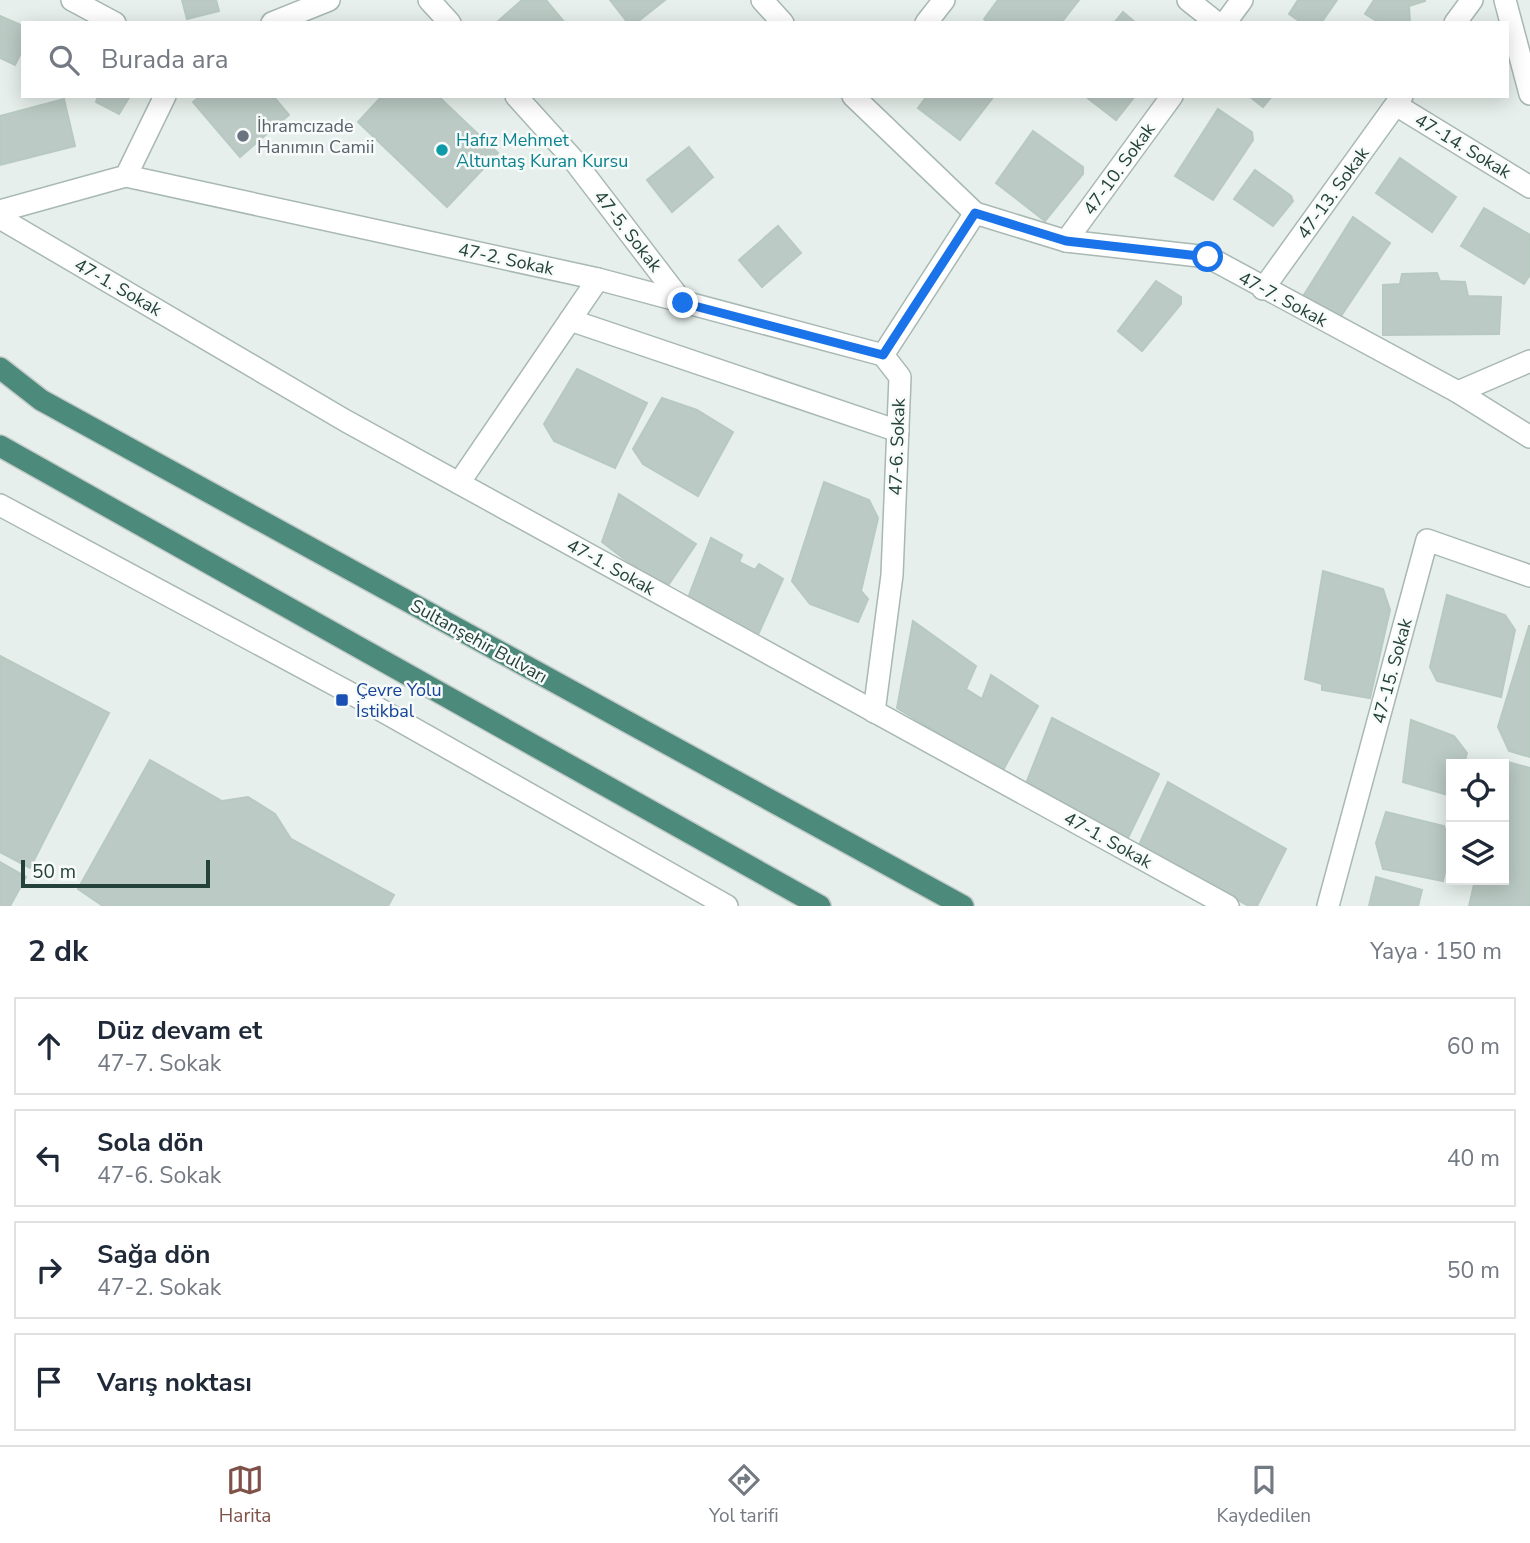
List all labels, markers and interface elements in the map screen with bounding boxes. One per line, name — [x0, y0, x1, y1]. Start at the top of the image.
search box — [21, 21, 1509, 98]
icon: search — [45, 41, 83, 79]
text: Burada ara — [101, 42, 228, 77]
street label: 47-14. Sokak — [1410, 108, 1516, 185]
place label: İhramcızade Hanımın Camii — [257, 114, 374, 159]
street label: 47-10. Sokak — [1078, 117, 1161, 220]
marker: İhramcızade Hanımın Camii — [235, 128, 251, 144]
place label: Hafız Mehmet Altuntaş Kuran Kursu — [456, 128, 628, 173]
street label: 47-13. Sokak — [1292, 141, 1375, 244]
marker: Hafız Mehmet Altuntaş Kuran Kursu — [434, 142, 450, 158]
street label: 47-5. Sokak — [589, 185, 668, 278]
street label: 47-2. Sokak — [456, 237, 557, 281]
route start — [1192, 241, 1223, 272]
street label: 47-1. Sokak — [70, 252, 167, 322]
street label: 47-7. Sokak — [1234, 266, 1332, 333]
route end — [667, 287, 698, 318]
street label: 47-6. Sokak — [883, 397, 911, 496]
street label: 47-1. Sokak — [563, 533, 660, 602]
street label: Sultanşehir Bulvarı — [406, 593, 552, 689]
street label: 47-15. Sokak — [1366, 615, 1418, 726]
place label: Çevre Yolu İstikbal — [356, 678, 442, 723]
marker: Çevre Yolu İstikbal — [334, 692, 350, 708]
map controls — [1446, 759, 1509, 885]
button: locate — [1446, 759, 1509, 822]
street label: 47-1. Sokak — [1060, 806, 1157, 875]
button: layers — [1446, 822, 1509, 885]
scale bar — [21, 857, 210, 889]
text: 50 m — [32, 859, 76, 885]
text: 2 dk — [28, 931, 88, 972]
text: Yaya · 150 m — [1370, 936, 1502, 967]
text: Düz devam et — [97, 1013, 262, 1048]
icon: ahead — [30, 1027, 68, 1065]
text: 60 m — [1447, 1031, 1500, 1062]
text: 47-7. Sokak — [97, 1048, 221, 1079]
text: Sola dön — [97, 1125, 204, 1160]
icon: left — [30, 1139, 68, 1177]
text: 40 m — [1447, 1143, 1500, 1174]
text: 47-6. Sokak — [97, 1160, 221, 1191]
text: Sağa dön — [97, 1237, 210, 1272]
icon: right — [30, 1251, 68, 1289]
text: 50 m — [1447, 1255, 1500, 1286]
text: 47-2. Sokak — [97, 1272, 221, 1303]
icon: arrive — [30, 1363, 68, 1401]
text: Varış noktası — [97, 1365, 252, 1400]
tab: Harita — [219, 1461, 271, 1529]
tab: Yol tarifi — [709, 1461, 779, 1529]
tab: Kaydedilen — [1216, 1461, 1311, 1529]

